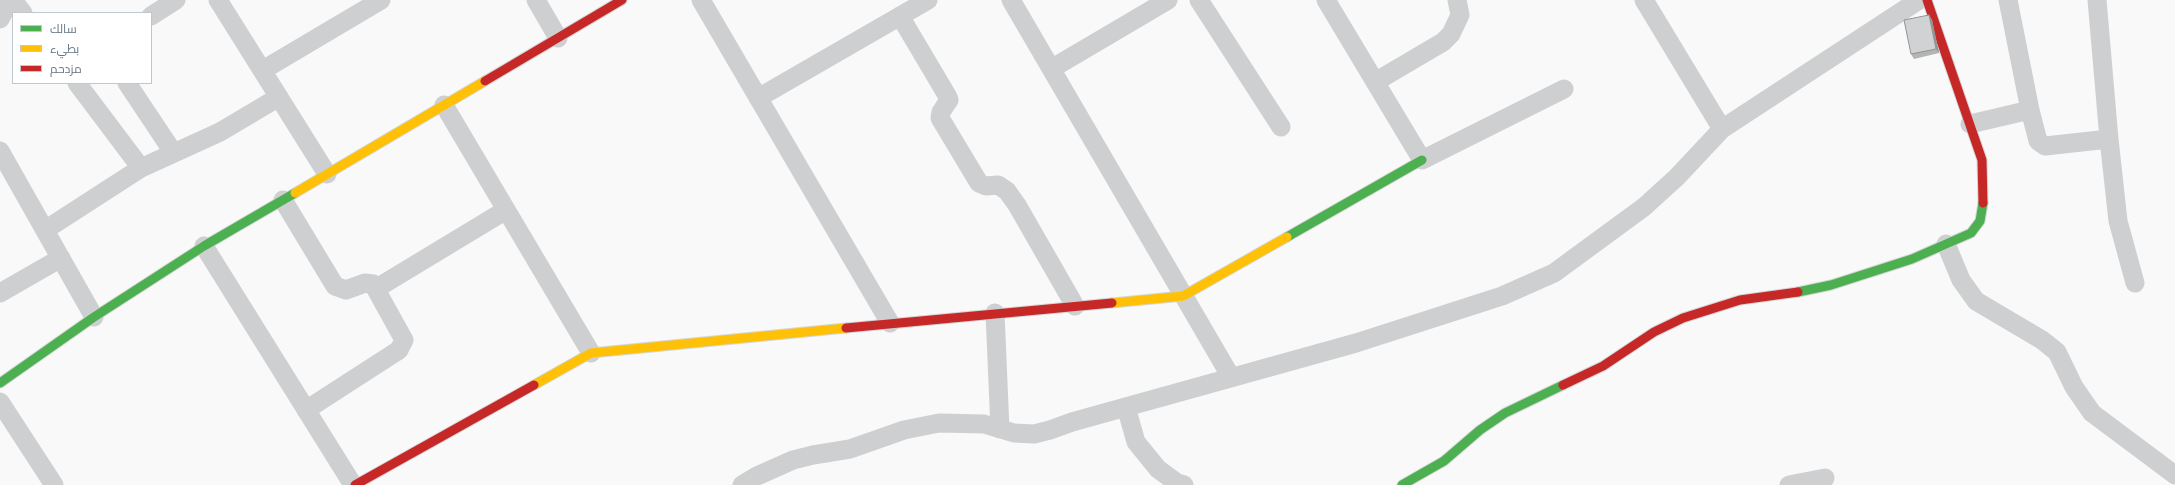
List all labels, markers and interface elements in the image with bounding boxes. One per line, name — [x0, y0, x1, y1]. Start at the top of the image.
legend — [12, 12, 152, 84]
text: سالك — [50, 22, 77, 37]
text: بطيء — [50, 42, 79, 57]
text: مزدحم — [50, 62, 82, 77]

